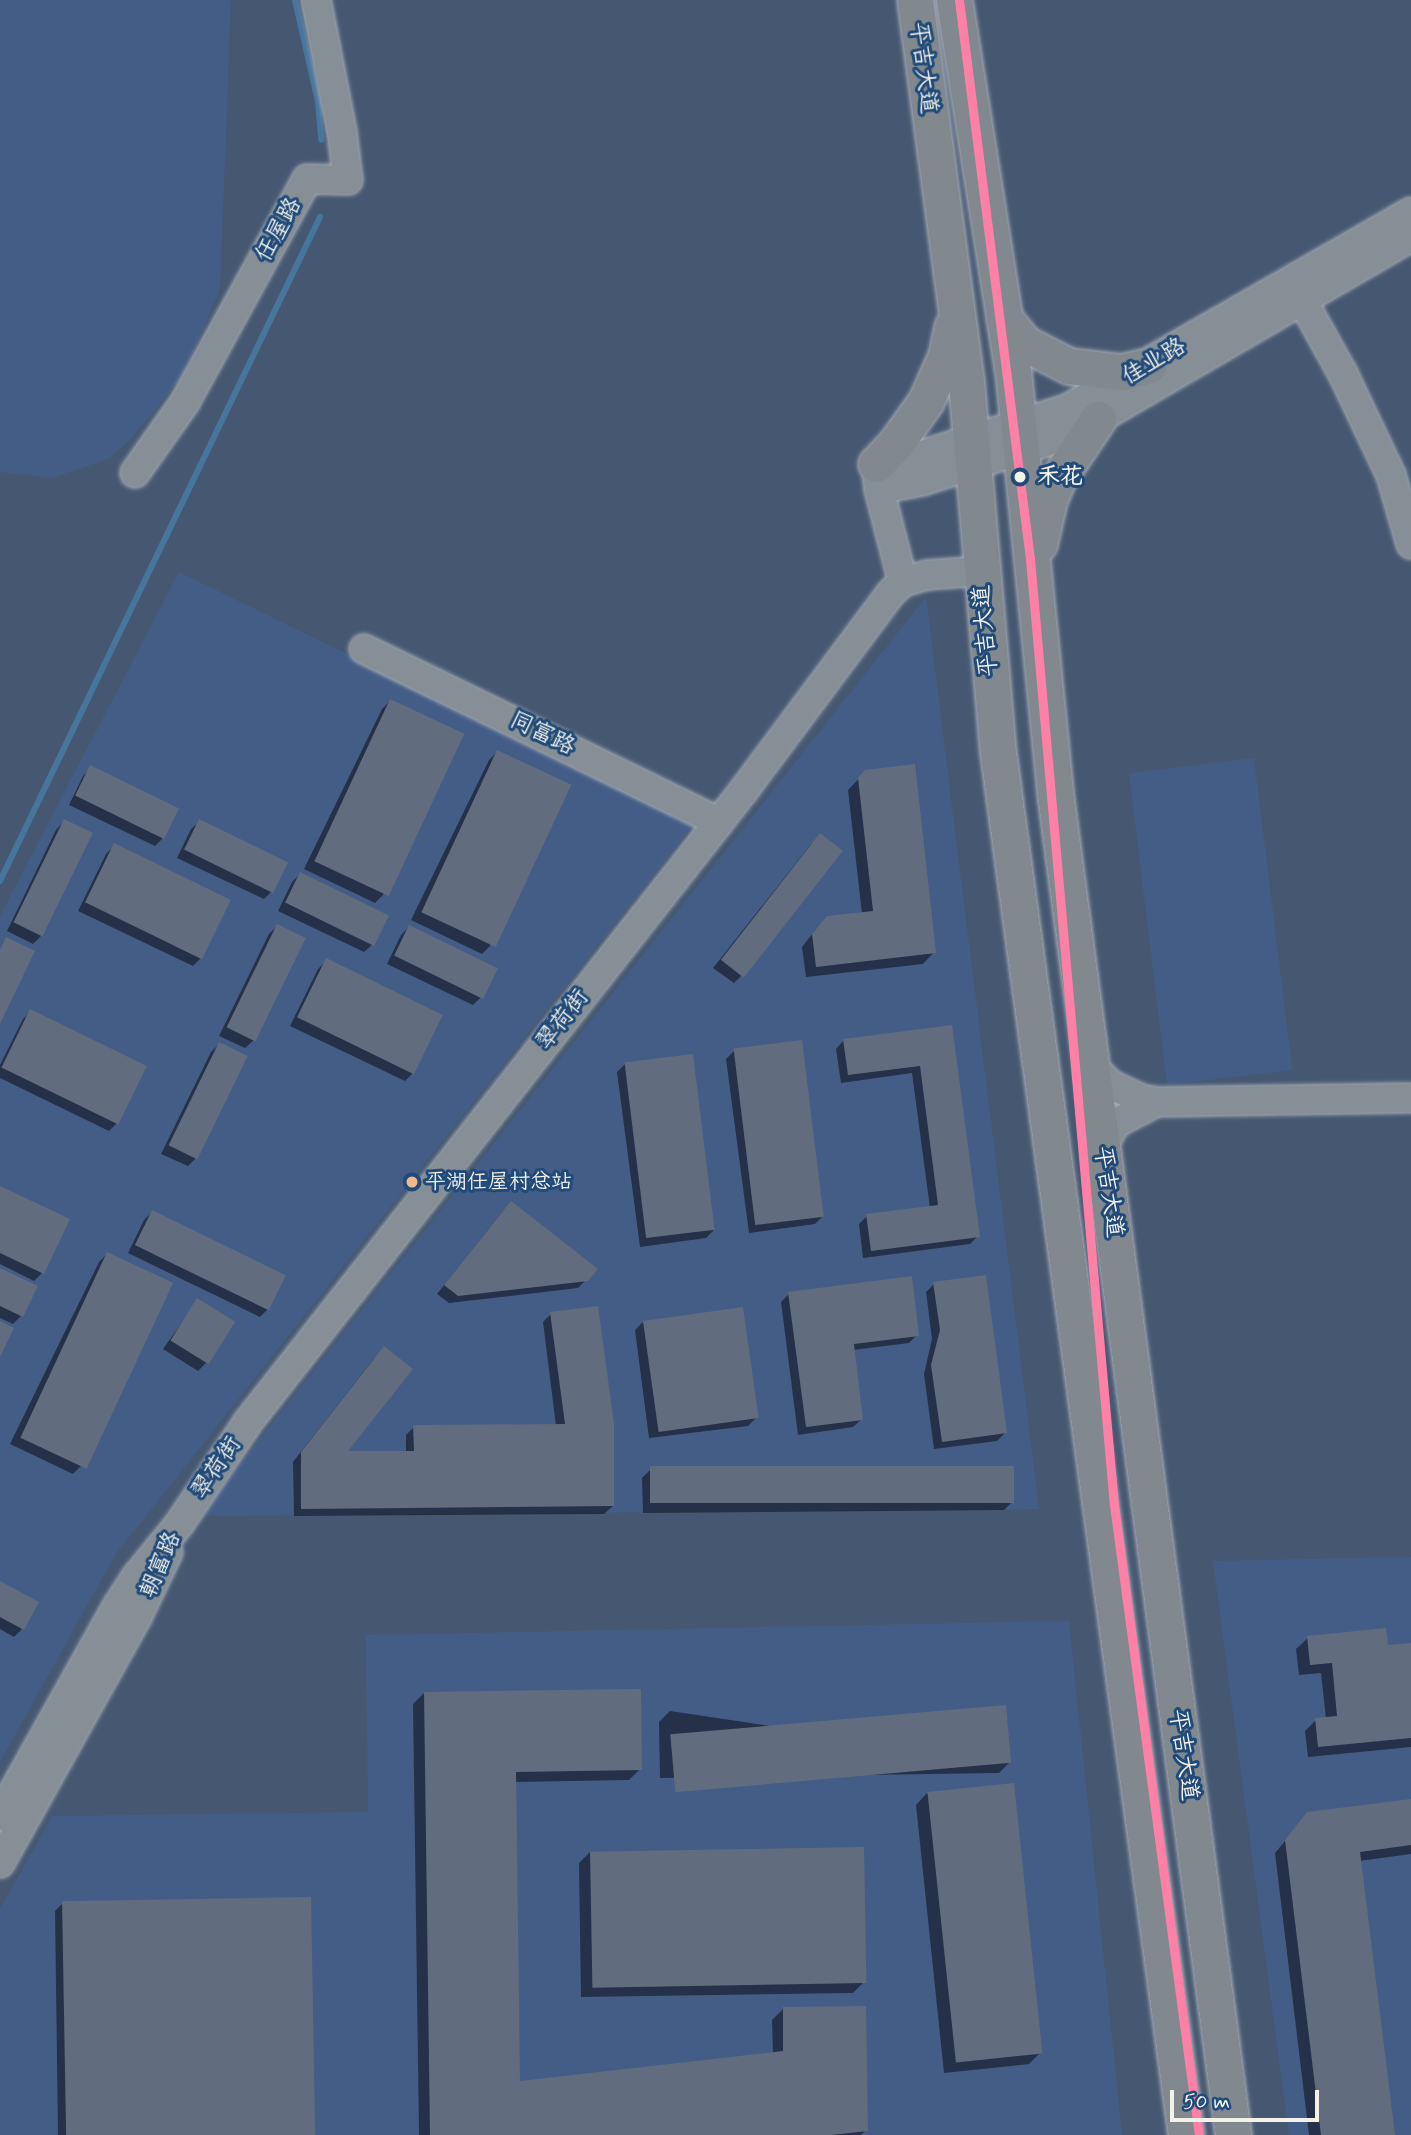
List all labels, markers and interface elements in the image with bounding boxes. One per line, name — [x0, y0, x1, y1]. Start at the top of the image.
street label: 平吉大道 — [904, 21, 942, 115]
street label: 任屋路 — [250, 193, 308, 267]
street label: 佳业路 — [1117, 333, 1191, 391]
place label: 禾花 — [1037, 463, 1083, 491]
marker: 禾花 — [1009, 466, 1031, 488]
street label: 平吉大道 — [968, 584, 1004, 678]
street label: 同富路 — [505, 706, 579, 762]
street label: 翠荷街 — [531, 984, 595, 1056]
street label: 平吉大道 — [1088, 1145, 1128, 1239]
place label: 平湖任屋村总站 — [425, 1169, 572, 1195]
marker: 平湖任屋村总站 — [405, 1175, 419, 1189]
street label: 翠荷街 — [186, 1432, 248, 1504]
street label: 朝富路 — [135, 1528, 187, 1602]
street label: 平吉大道 — [1163, 1708, 1203, 1802]
scale bar — [1173, 2076, 1322, 2120]
text: 50 m — [1183, 2088, 1230, 2116]

